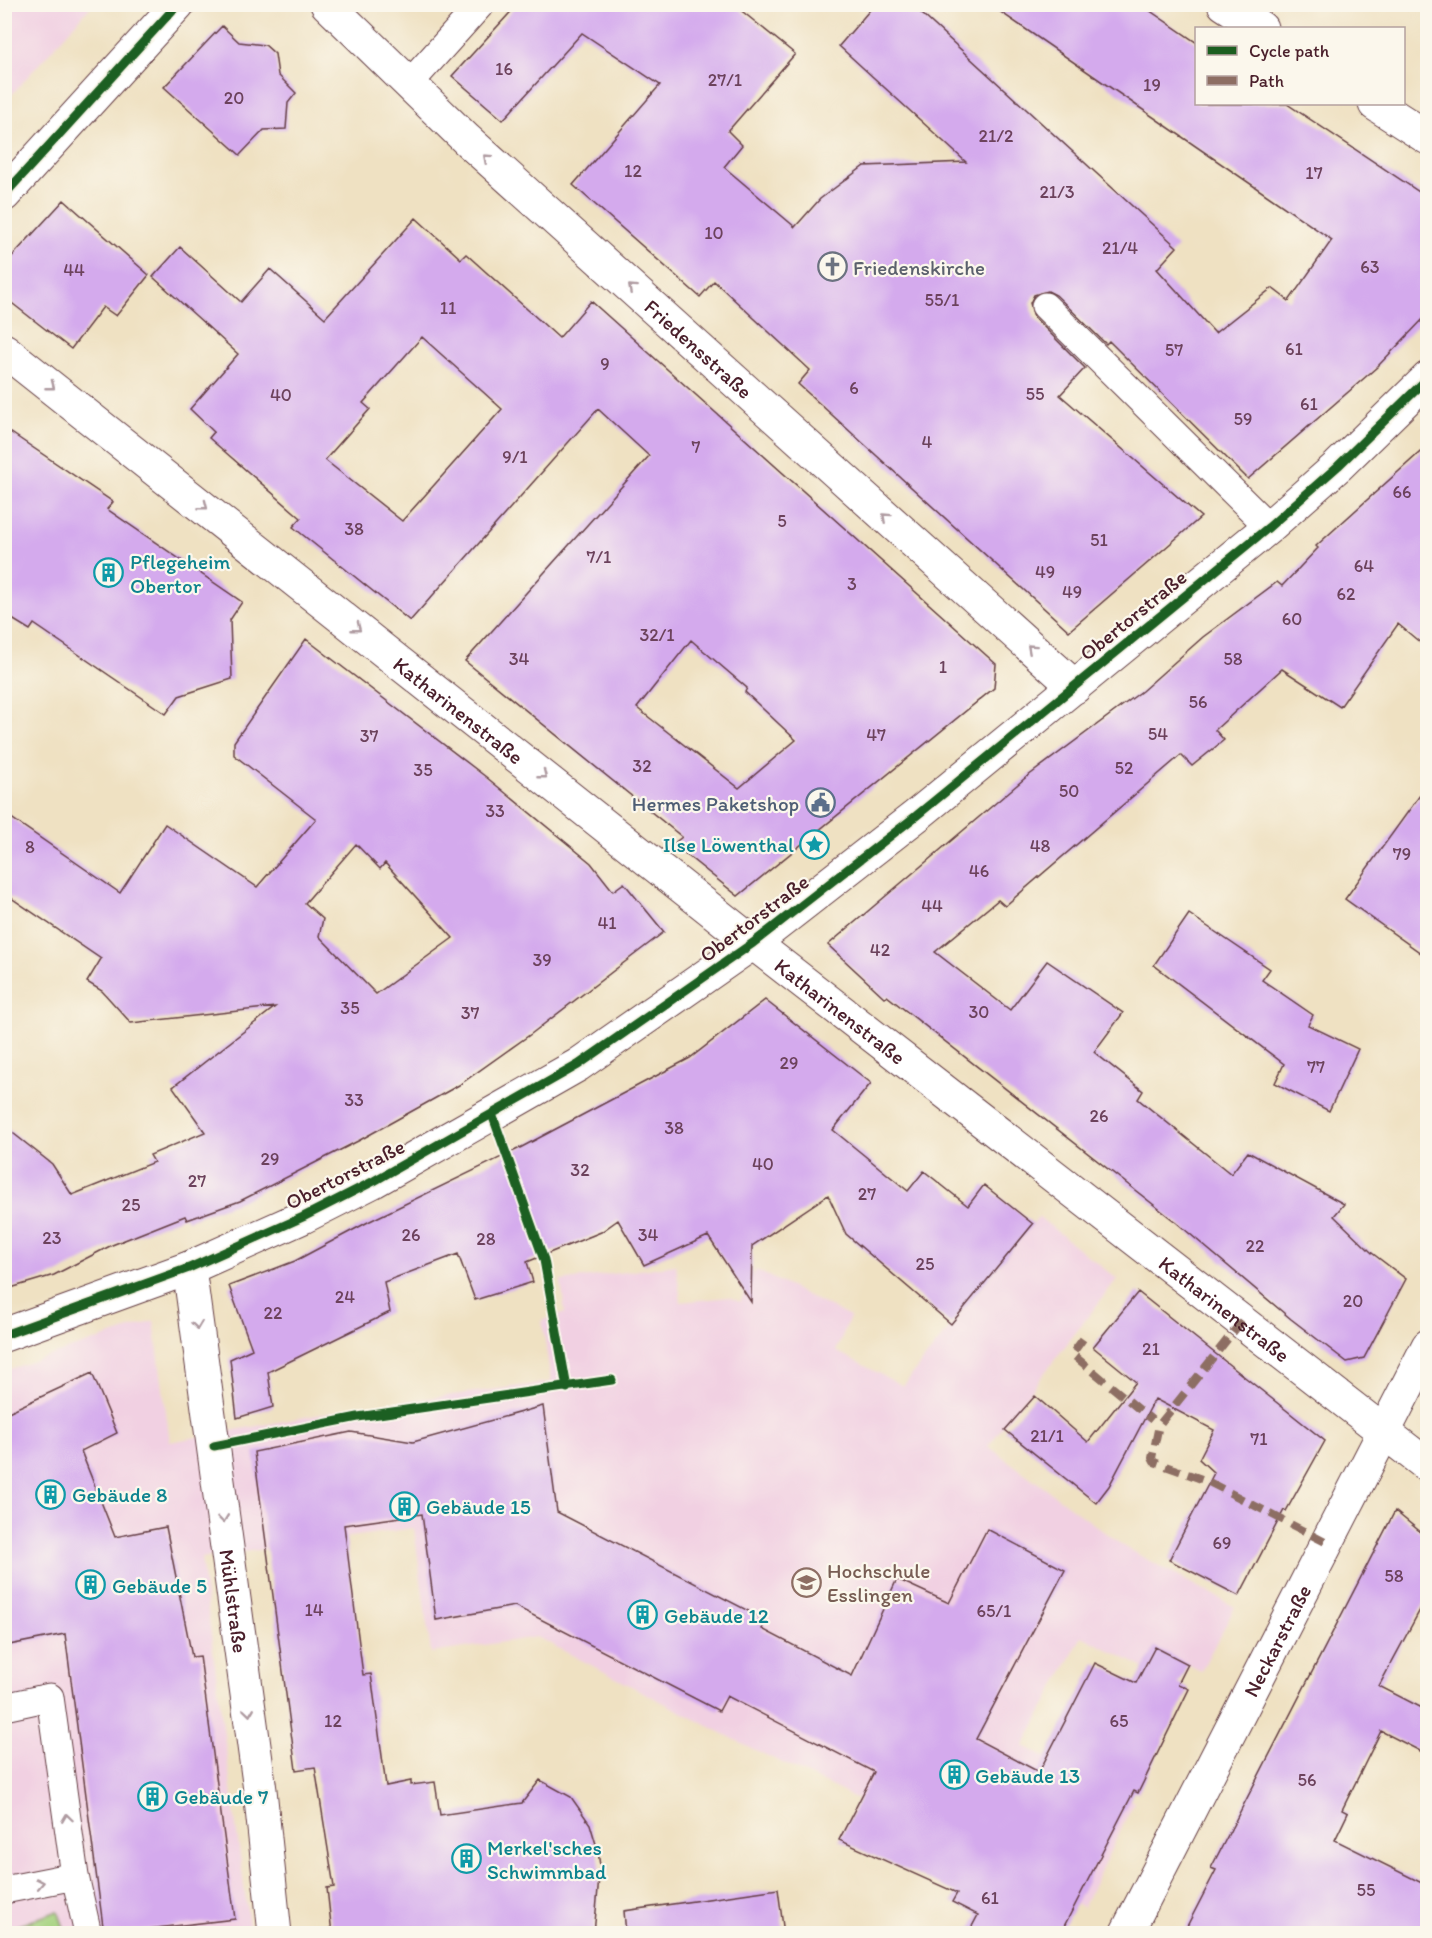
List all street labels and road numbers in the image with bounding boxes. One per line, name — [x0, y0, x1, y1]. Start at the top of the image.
street label: Friedensstraße — [640, 294, 758, 403]
street label: Obertorstraße — [1074, 564, 1192, 666]
street label: Katharinenstraße — [389, 651, 529, 769]
street label: Obertorstraße — [694, 869, 814, 967]
street label: Katharinenstraße — [770, 952, 911, 1069]
street label: Obertorstraße — [281, 1133, 409, 1215]
street label: Katharinenstraße — [1154, 1250, 1295, 1367]
street label: Mühlstraße — [215, 1547, 254, 1654]
street label: Neckarstraße — [1238, 1580, 1316, 1701]

